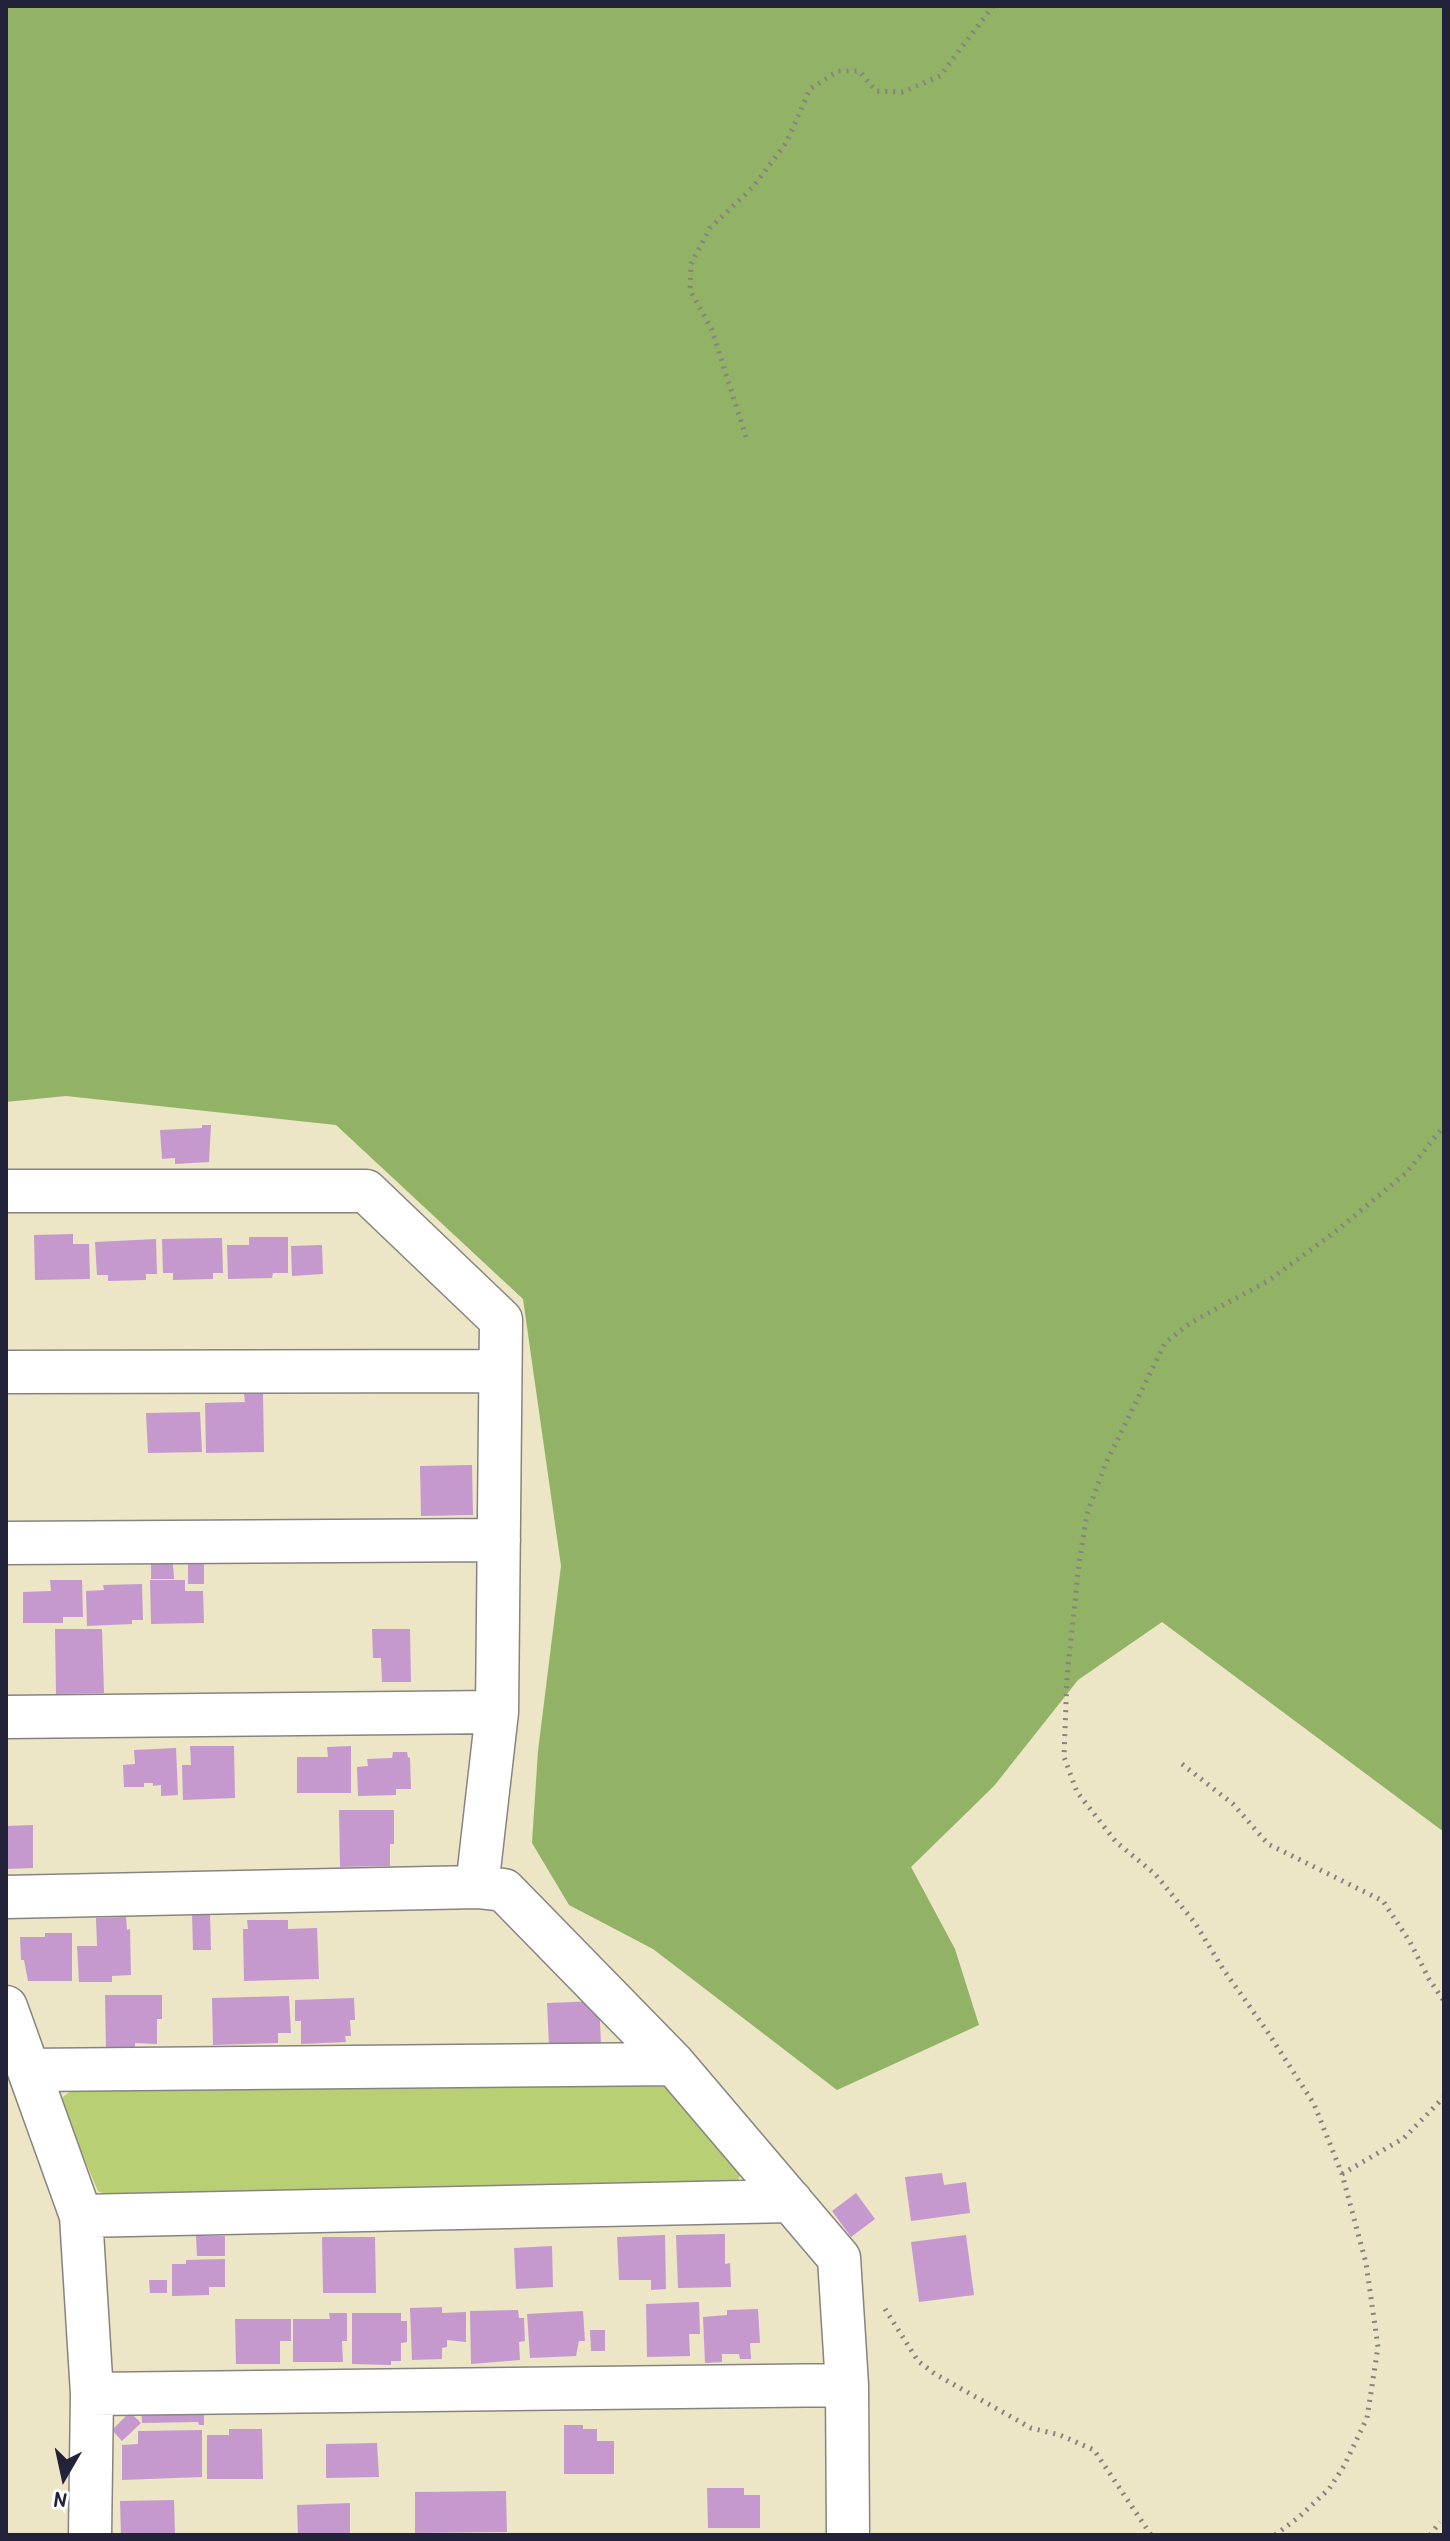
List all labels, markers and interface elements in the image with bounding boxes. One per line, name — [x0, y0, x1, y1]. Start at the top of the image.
north arrow — [24, 2437, 104, 2517]
text: N — [52, 2485, 68, 2516]

